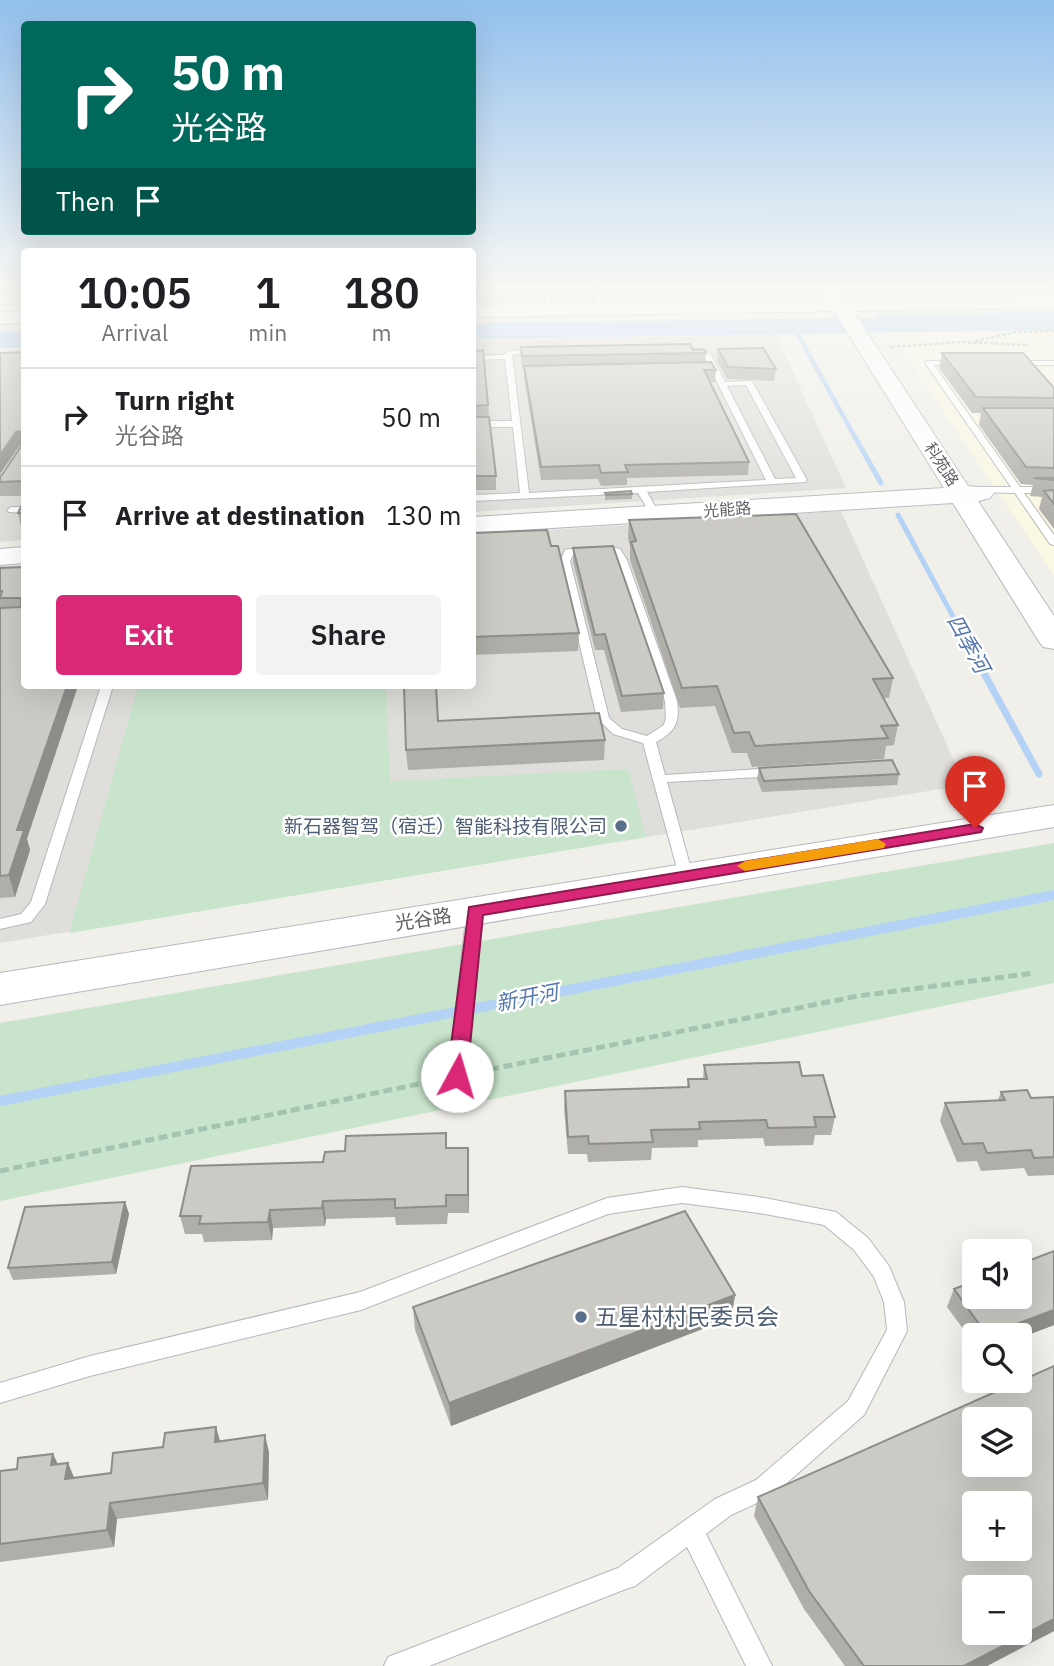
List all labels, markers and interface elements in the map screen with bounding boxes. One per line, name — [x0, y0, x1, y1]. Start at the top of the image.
text: 50 m — [171, 40, 285, 103]
icon: right — [56, 49, 147, 140]
text: 光谷路 — [171, 106, 267, 148]
icon: arrive — [129, 182, 167, 220]
text: Then — [56, 184, 115, 218]
text: 10:05 — [78, 265, 192, 320]
text: 1 — [255, 265, 280, 320]
text: 180 — [344, 265, 419, 320]
text: Arrival — [101, 317, 168, 347]
text: min — [248, 317, 287, 347]
text: m — [372, 317, 392, 347]
text: Turn right — [115, 383, 234, 417]
icon: right — [56, 398, 94, 436]
text: 50 m — [381, 400, 441, 434]
text: 光谷路 — [115, 420, 184, 450]
street label: 科苑路 — [921, 438, 963, 490]
icon: arrive — [56, 496, 94, 534]
street label: 光能路 — [702, 497, 752, 521]
text: Arrive at destination — [115, 498, 365, 532]
text: 130 m — [386, 498, 462, 532]
button: Exit — [56, 595, 242, 675]
button: Share — [256, 595, 441, 675]
water label: 四季河 — [941, 609, 998, 681]
pin — [945, 756, 1005, 828]
icon: arrive — [956, 767, 994, 805]
place label: 新石器智驾（宿迁）智能科技有限公司 — [284, 814, 607, 838]
marker: 新石器智驾（宿迁）智能科技有限公司 — [613, 818, 629, 834]
street label: 光谷路 — [393, 903, 453, 935]
water label: 新开河 — [493, 977, 564, 1017]
position arrow — [420, 1039, 494, 1113]
map controls — [962, 1239, 1032, 1645]
button: sound — [962, 1239, 1032, 1309]
place label: 五星村村民委员会 — [595, 1301, 779, 1331]
marker: 五星村村民委员会 — [573, 1309, 589, 1325]
button: search — [962, 1323, 1032, 1393]
button: layers — [962, 1407, 1032, 1477]
button: + — [962, 1491, 1032, 1561]
button: − — [962, 1575, 1032, 1645]

